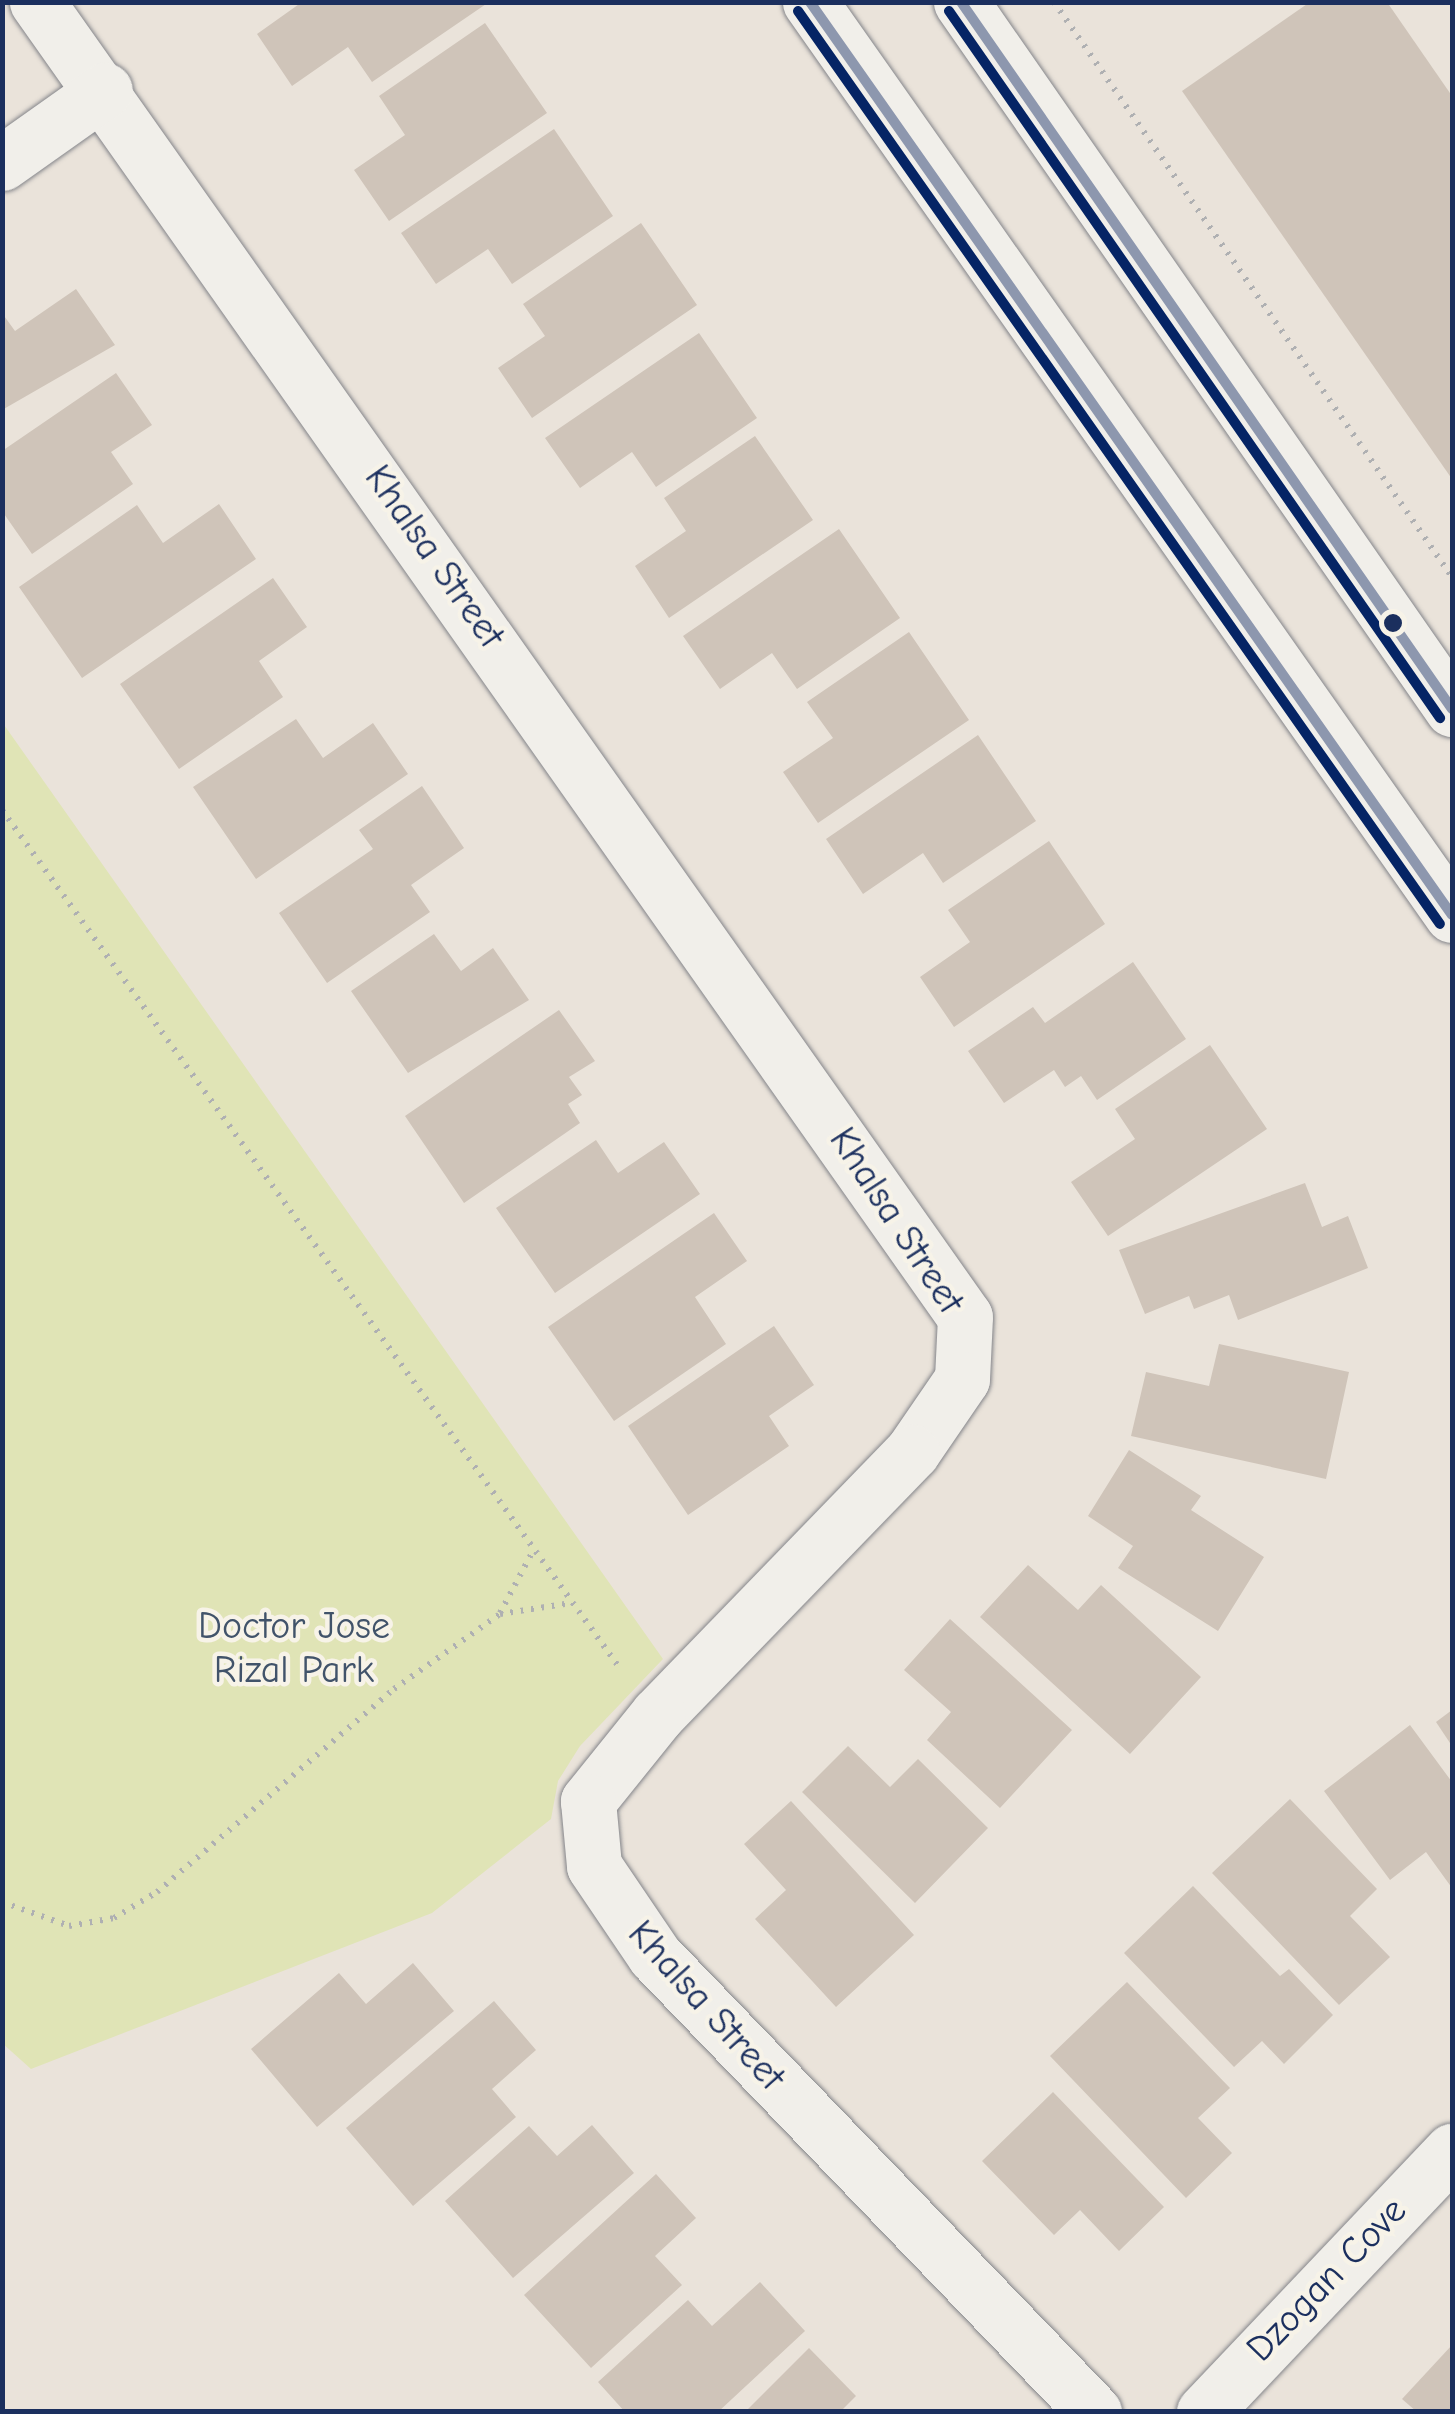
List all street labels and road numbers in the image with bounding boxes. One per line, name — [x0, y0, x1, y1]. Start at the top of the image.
street label: Khalsa Street — [354, 457, 514, 657]
street label: Khalsa Street — [819, 1119, 973, 1323]
street label: Khalsa Street — [618, 1912, 794, 2100]
street label: Dzogan Cove — [1238, 2189, 1416, 2371]

